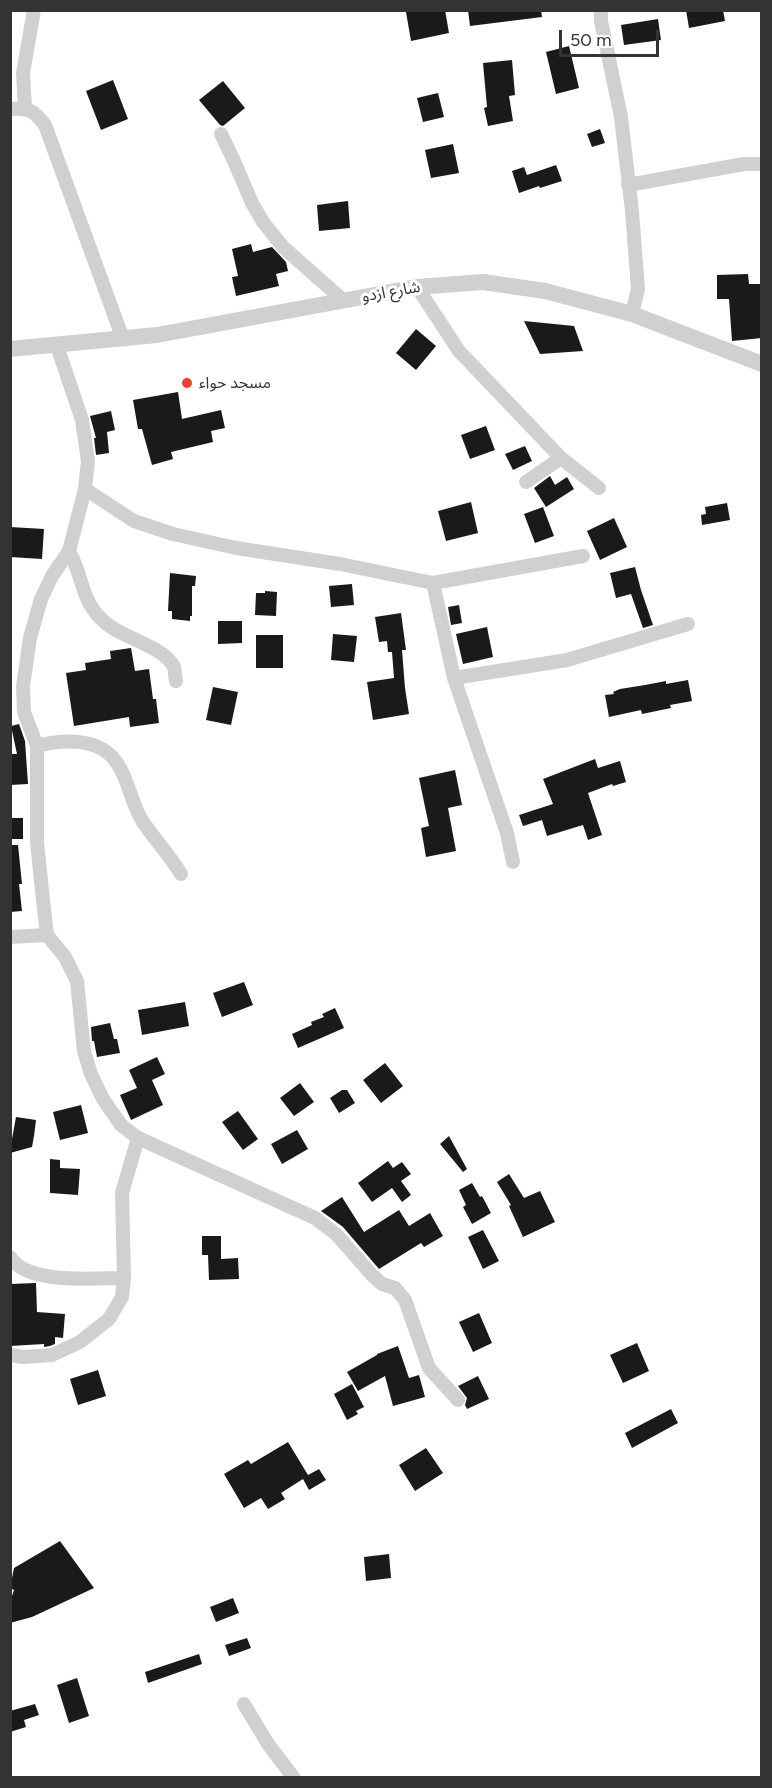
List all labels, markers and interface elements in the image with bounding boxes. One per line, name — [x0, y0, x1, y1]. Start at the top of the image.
scale bar — [562, 18, 662, 56]
text: 50 m — [570, 29, 612, 51]
street label: شارع ازدو — [360, 277, 422, 307]
place label: مسجد حواء — [199, 373, 271, 393]
marker: مسجد حواء — [180, 376, 194, 390]

